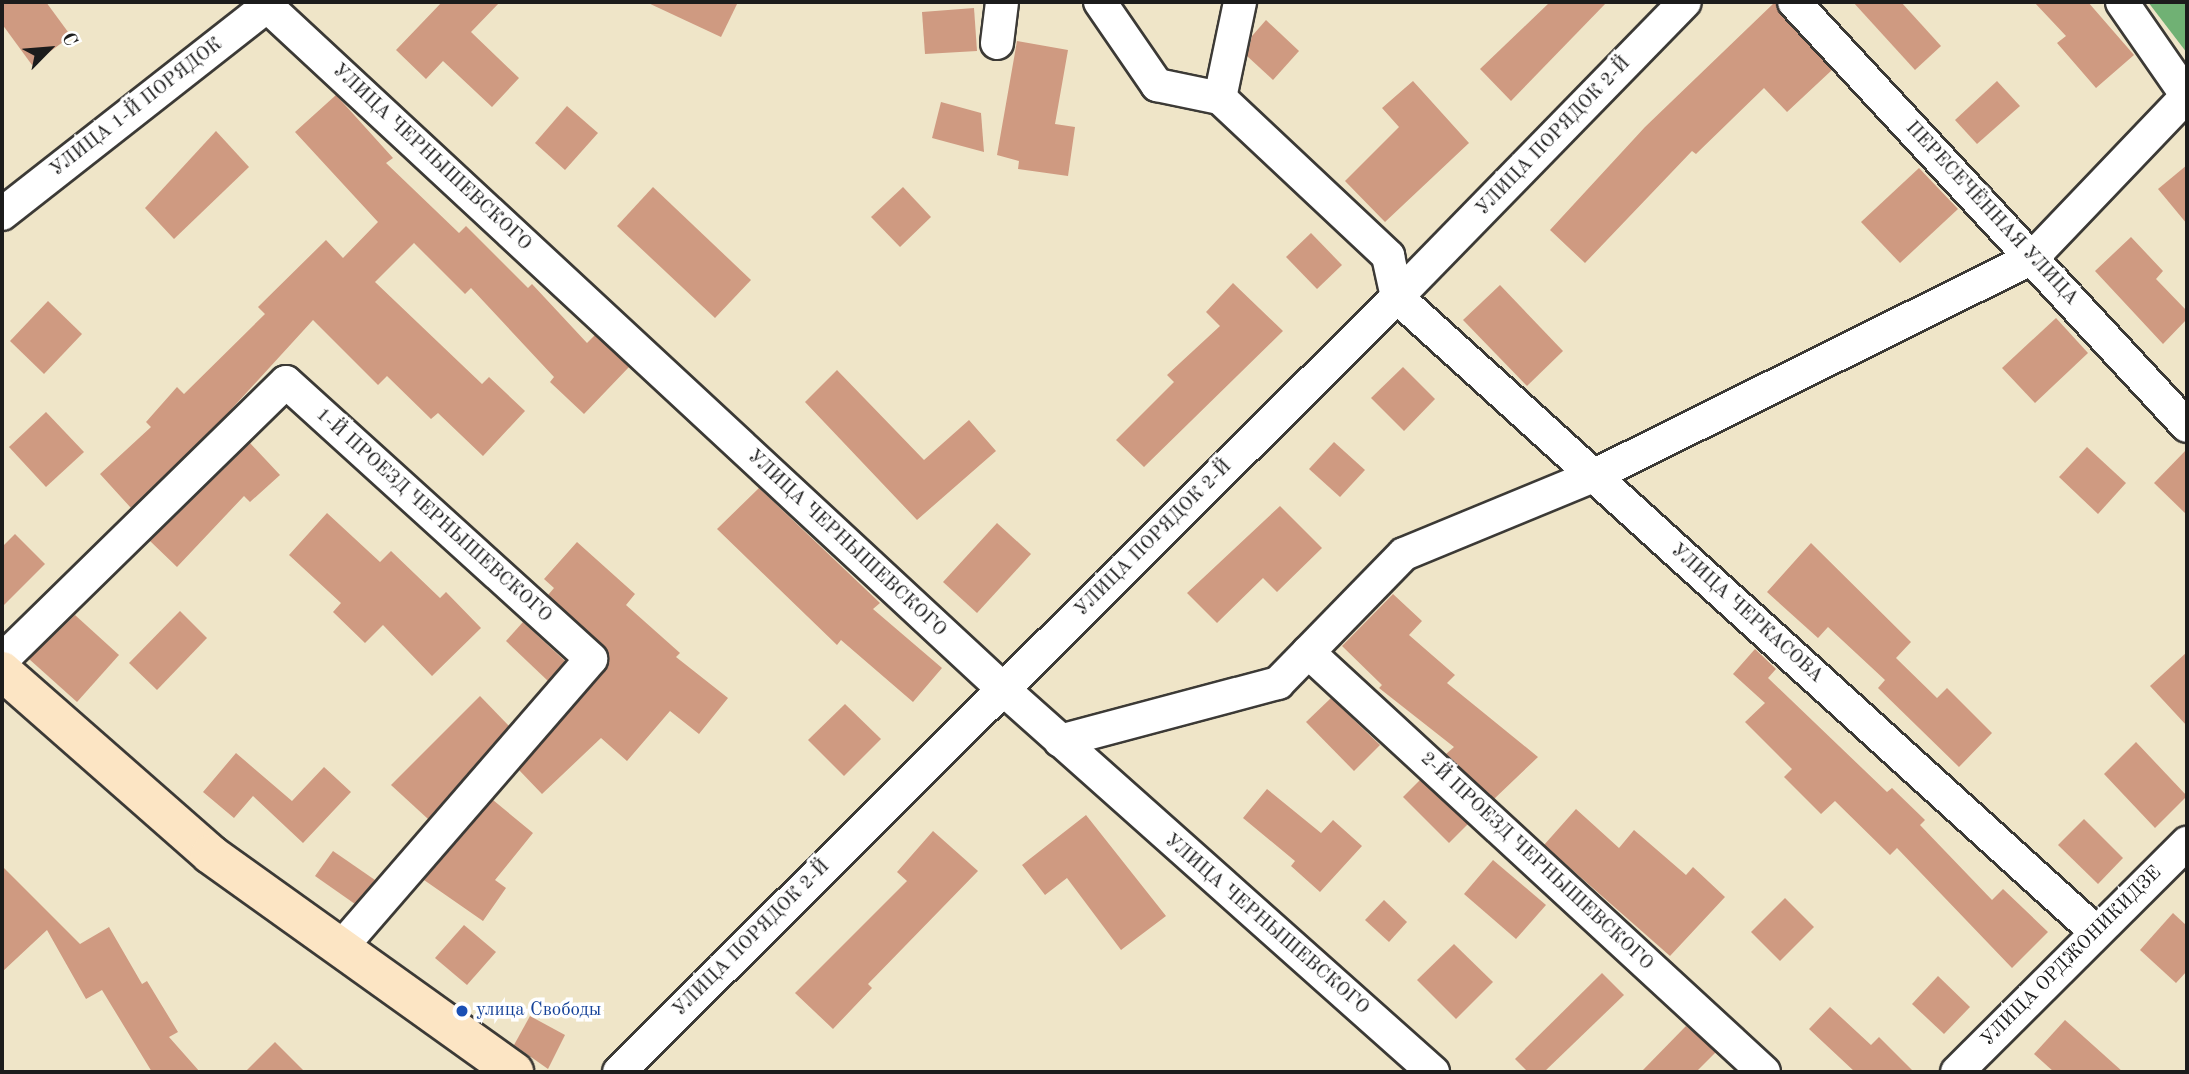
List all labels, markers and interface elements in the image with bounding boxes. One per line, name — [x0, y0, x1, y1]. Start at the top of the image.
north arrow — [14, 14, 84, 84]
text: С — [57, 30, 80, 50]
street label: УЛИЦА 1-Й ПОРЯДОК — [46, 34, 228, 182]
street label: УЛИЦА ПОРЯДОК 2-Й — [1472, 53, 1636, 221]
street label: УЛИЦА ЧЕРНЫШЕВСКОГО — [327, 60, 535, 256]
street label: ПЕРЕСЕЧЁННАЯ УЛИЦА — [1900, 117, 2082, 311]
street label: 1-Й ПРОЕЗД ЧЕРНЫШЕВСКОГО — [310, 404, 556, 628]
street label: УЛИЦА ЧЕРНЫШЕВСКОГО — [742, 446, 950, 642]
street label: УЛИЦА ПОРЯДОК 2-Й — [1071, 456, 1237, 622]
street label: УЛИЦА ЧЕРКАСОВА — [1665, 540, 1827, 688]
street label: 2-Й ПРОЕЗД ЧЕРНЫШЕВСКОГО — [1415, 748, 1657, 976]
street label: УЛИЦА ЧЕРНЫШЕВСКОГО — [1159, 830, 1373, 1020]
street label: УЛИЦА ПОРЯДОК 2-Й — [669, 856, 835, 1022]
street label: УЛИЦА ОРДЖОНИКИДЗЕ — [1977, 862, 2167, 1052]
place label: улица Свободы — [476, 1000, 601, 1022]
marker: улица Свободы — [454, 1003, 470, 1019]

